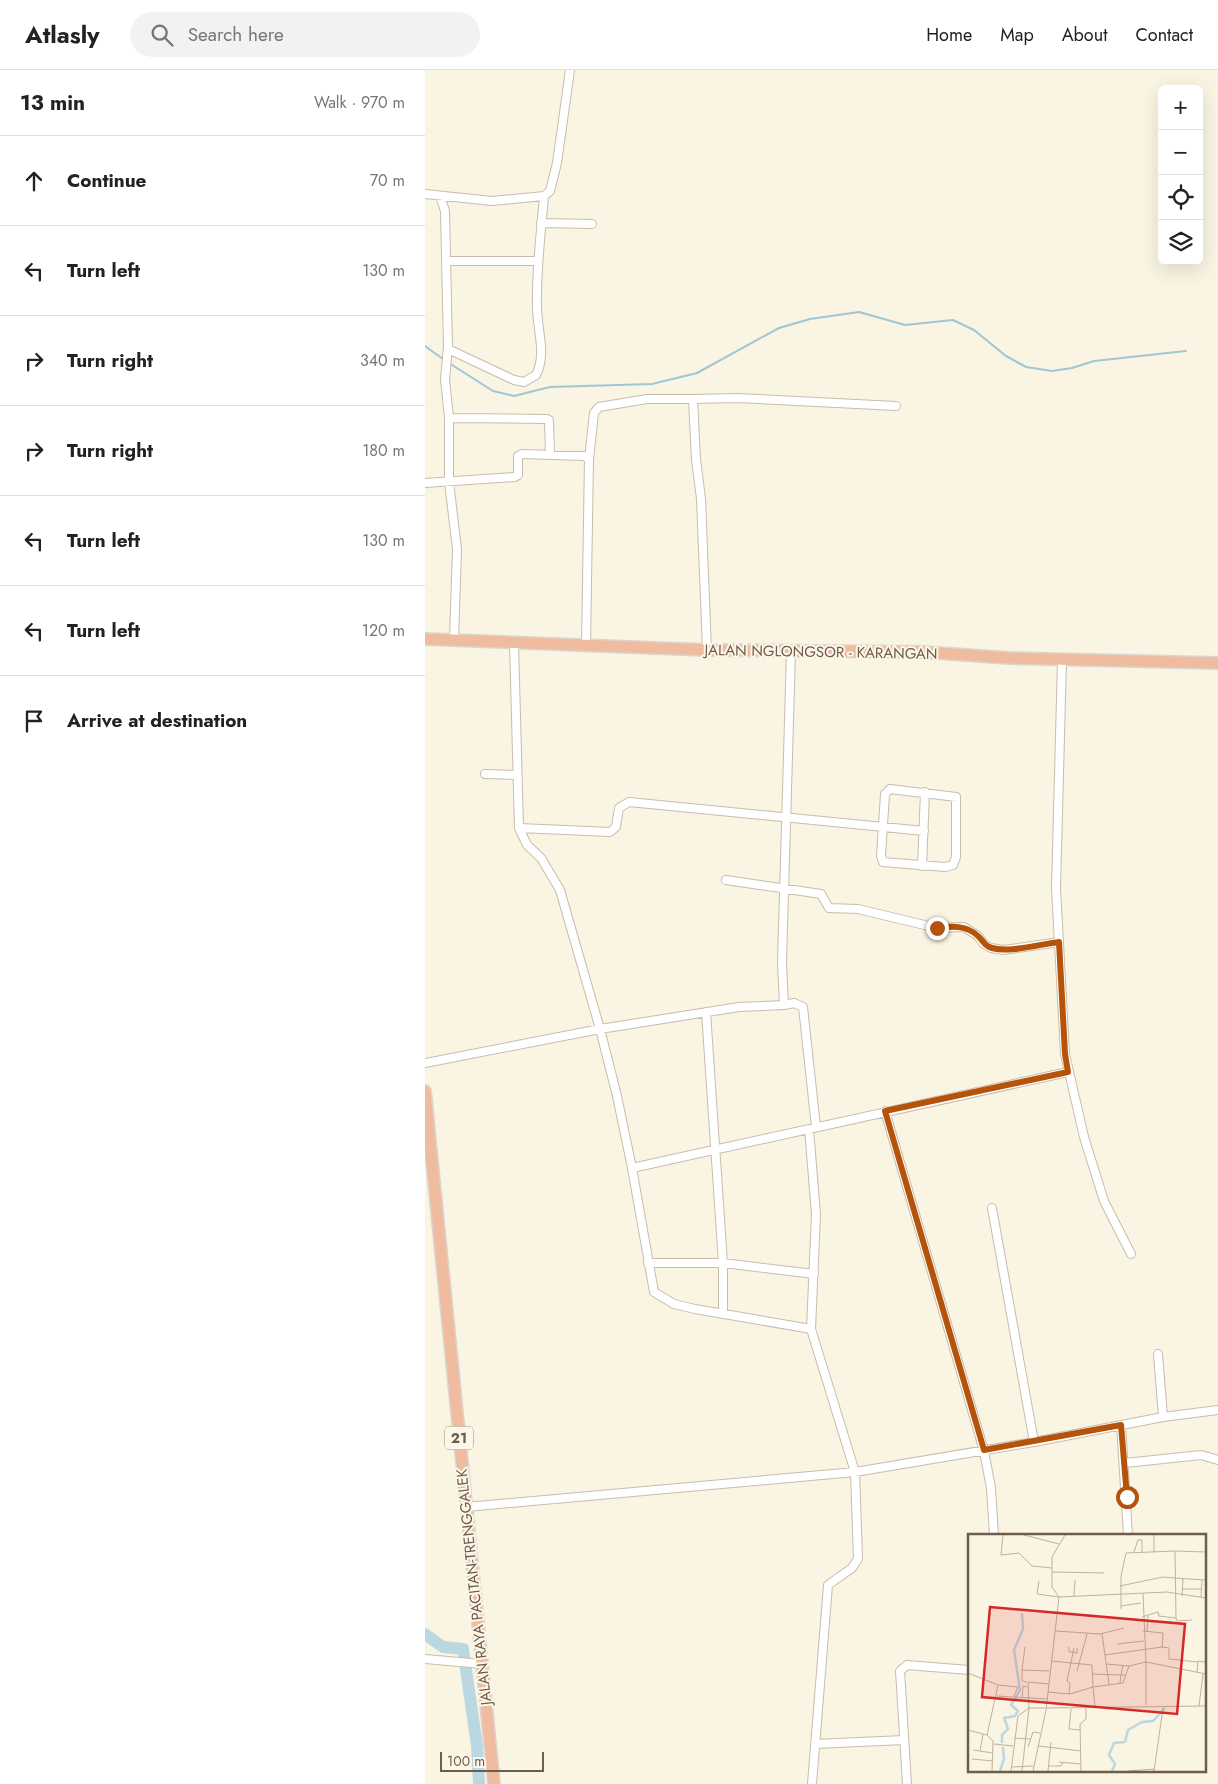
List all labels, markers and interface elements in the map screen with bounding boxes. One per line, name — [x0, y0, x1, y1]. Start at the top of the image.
search box — [130, 12, 480, 57]
text: Atlasly — [25, 17, 100, 52]
icon: search — [148, 21, 176, 49]
text: Search here — [188, 21, 284, 48]
text: Home — [926, 22, 972, 48]
text: Map — [1000, 22, 1034, 48]
text: About — [1062, 22, 1107, 48]
text: Contact — [1135, 22, 1193, 48]
map controls — [1158, 85, 1203, 265]
button: + — [1158, 85, 1203, 130]
text: 13 min — [20, 88, 85, 118]
text: Walk · 970 m — [314, 91, 405, 114]
button: − — [1158, 130, 1203, 175]
icon: ahead — [20, 167, 48, 195]
text: Continue — [67, 167, 146, 194]
text: 70 m — [370, 169, 405, 192]
button: locate — [1158, 175, 1203, 220]
button: layers — [1158, 220, 1203, 265]
icon: left — [20, 257, 48, 285]
text: Turn left — [67, 257, 140, 284]
text: 130 m — [362, 259, 405, 282]
icon: right — [20, 347, 48, 375]
text: Turn right — [67, 347, 153, 374]
text: 340 m — [360, 349, 405, 372]
icon: right — [20, 437, 48, 465]
text: Turn right — [67, 437, 153, 464]
text: 180 m — [362, 439, 405, 462]
icon: left — [20, 527, 48, 555]
text: Turn left — [67, 527, 140, 554]
text: 130 m — [362, 529, 405, 552]
icon: left — [20, 617, 48, 645]
text: Turn left — [67, 617, 140, 644]
text: 120 m — [362, 619, 405, 642]
street label: JALAN NGLONGSOR - KARANGAN — [702, 639, 938, 665]
icon: arrive — [20, 707, 48, 735]
text: Arrive at destination — [67, 707, 247, 734]
route end — [926, 917, 949, 940]
road number: 21 — [445, 1426, 473, 1450]
street label: JALAN RAYA PACITAN-TRENGGALEK — [451, 1467, 498, 1708]
route start — [1116, 1486, 1139, 1509]
inset map — [968, 1534, 1205, 1772]
scale bar — [440, 1749, 544, 1772]
text: 100 m — [447, 1751, 485, 1771]

